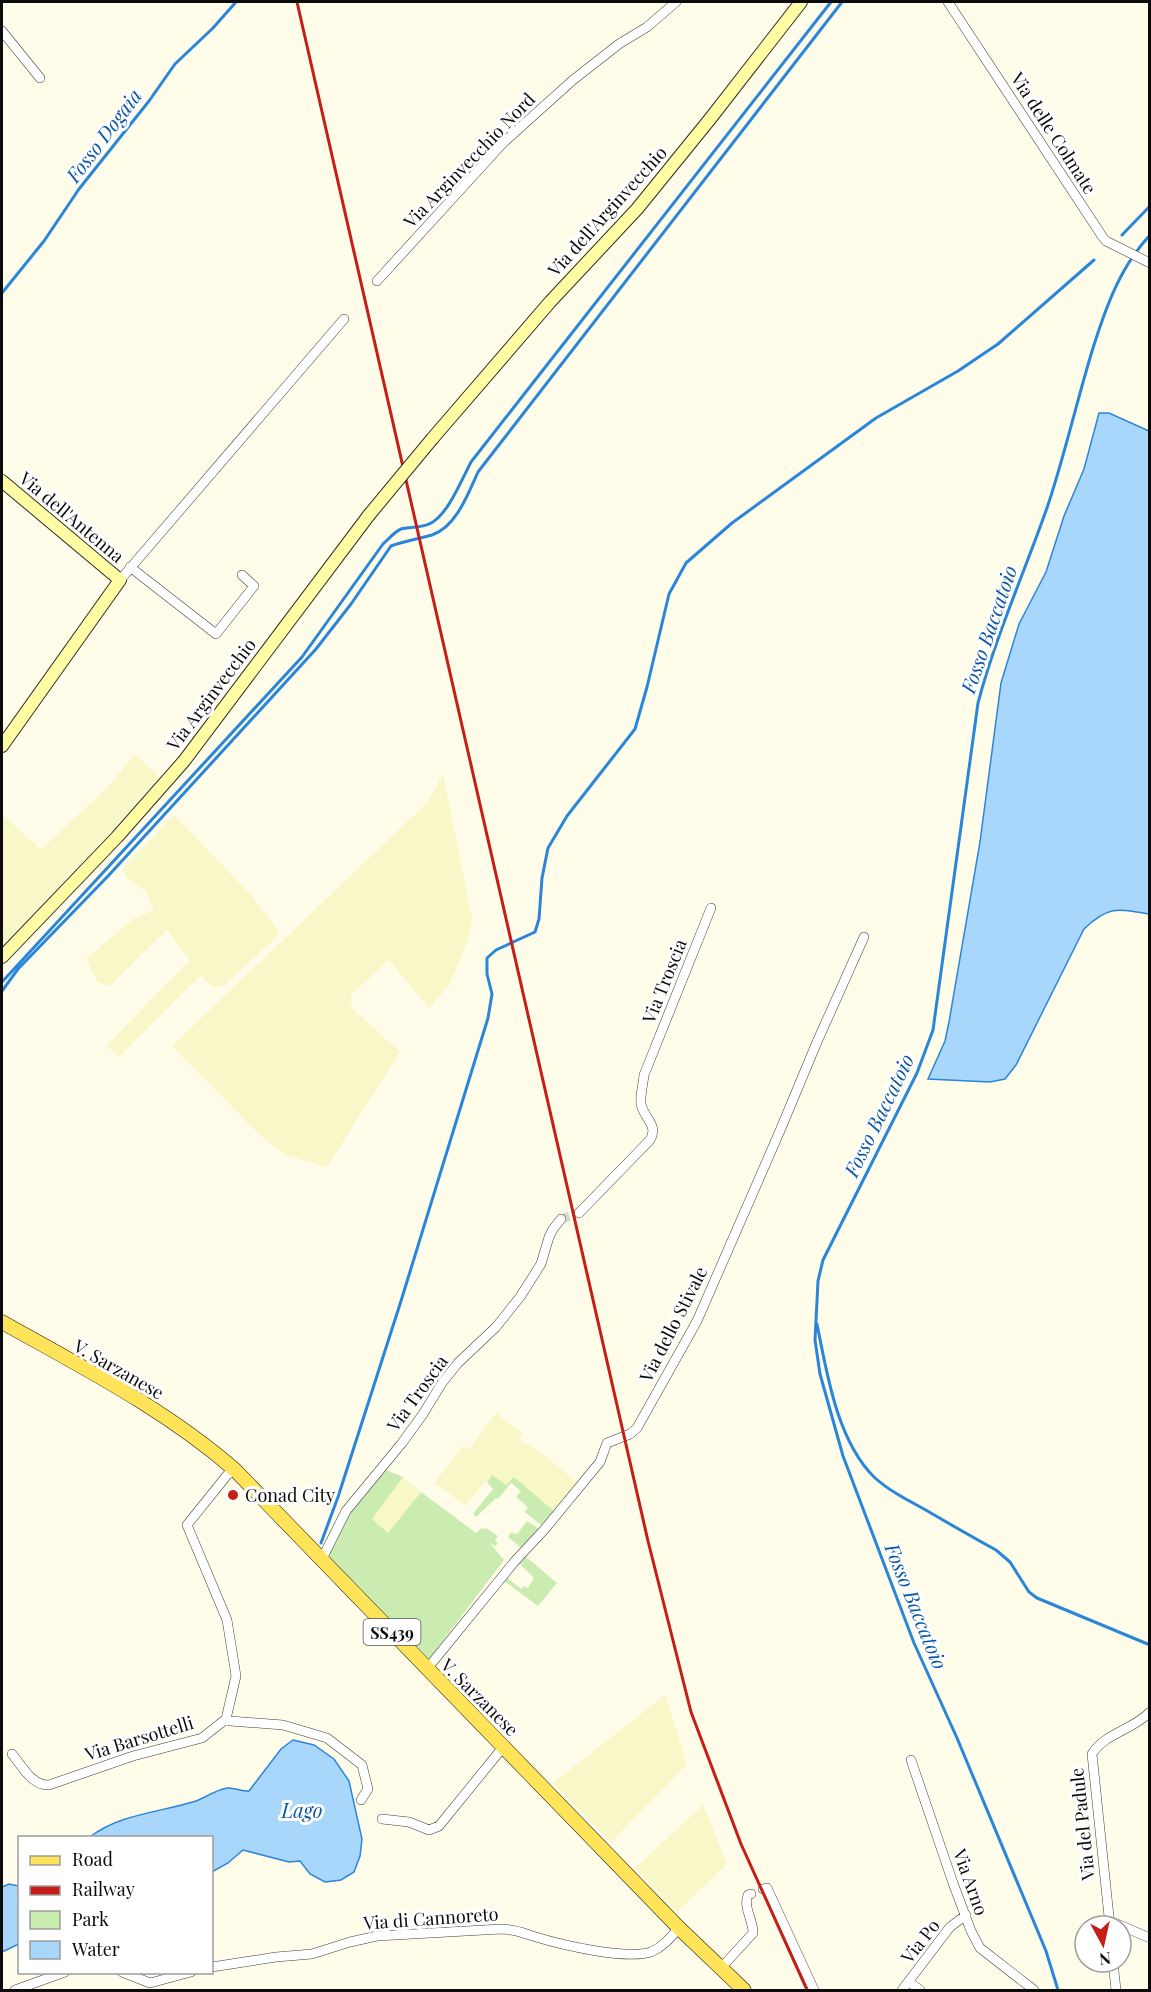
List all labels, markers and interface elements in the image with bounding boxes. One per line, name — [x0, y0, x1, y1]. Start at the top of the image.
street label: Via delle Colmate — [1005, 67, 1102, 198]
water label: Fosso Dogaia — [58, 83, 147, 188]
street label: Via Arginvecchio Nord — [397, 87, 540, 234]
street label: Via dell'Arginvecchio — [541, 141, 672, 282]
street label: Via dell'Antenna — [14, 465, 129, 568]
water label: Fosso Baccatoio — [953, 562, 1022, 697]
street label: Via Arginvecchio — [160, 633, 261, 756]
street label: Via Troscia — [636, 935, 692, 1028]
water label: Fosso Baccatoio — [836, 1049, 919, 1182]
street label: Via dello Stivale — [633, 1262, 712, 1387]
street label: V. Sarzanese — [69, 1333, 168, 1404]
street label: Via Troscia — [381, 1350, 453, 1437]
place label: Conad City — [245, 1483, 335, 1507]
marker: Conad City — [226, 1488, 240, 1502]
water label: Fosso Baccatoio — [879, 1538, 955, 1673]
road number: SS439 — [364, 1619, 420, 1645]
street label: V. Sarzanese — [435, 1652, 524, 1741]
street label: Via Barsottelli — [81, 1710, 196, 1766]
street label: Via del Padule — [1064, 1767, 1100, 1882]
water label: Lago — [281, 1796, 322, 1823]
legend — [18, 1836, 213, 1974]
street label: Via Arno — [948, 1845, 994, 1918]
text: Road — [72, 1847, 113, 1871]
text: Railway — [72, 1877, 135, 1901]
street label: Via di Cannoreto — [362, 1901, 499, 1935]
text: Park — [72, 1907, 109, 1931]
street label: Via Po — [895, 1914, 945, 1969]
north arrow — [1073, 1914, 1133, 1974]
text: Water — [71, 1937, 120, 1961]
text: N — [1098, 1948, 1112, 1971]

